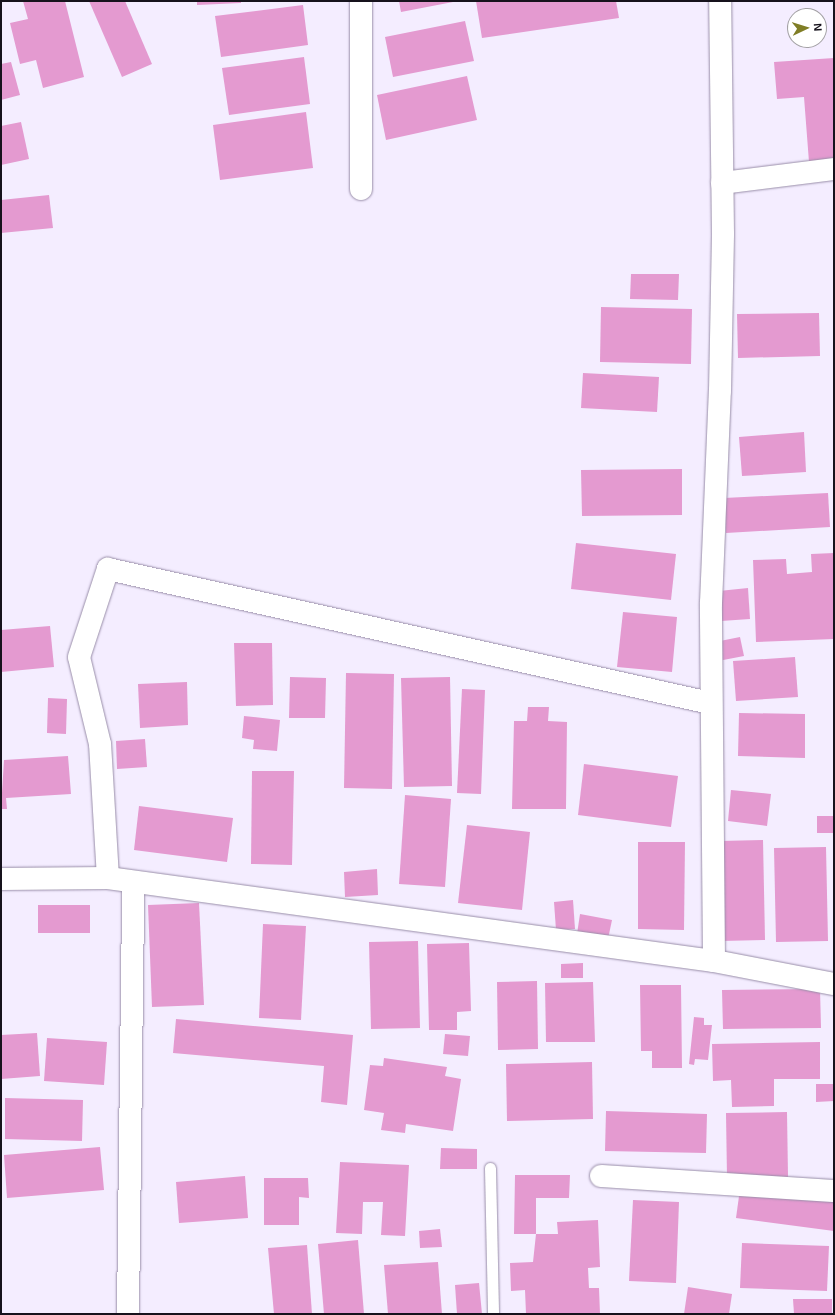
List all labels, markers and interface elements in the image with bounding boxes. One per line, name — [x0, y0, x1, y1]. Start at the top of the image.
north arrow — [787, 8, 827, 48]
text: N — [812, 23, 824, 32]

